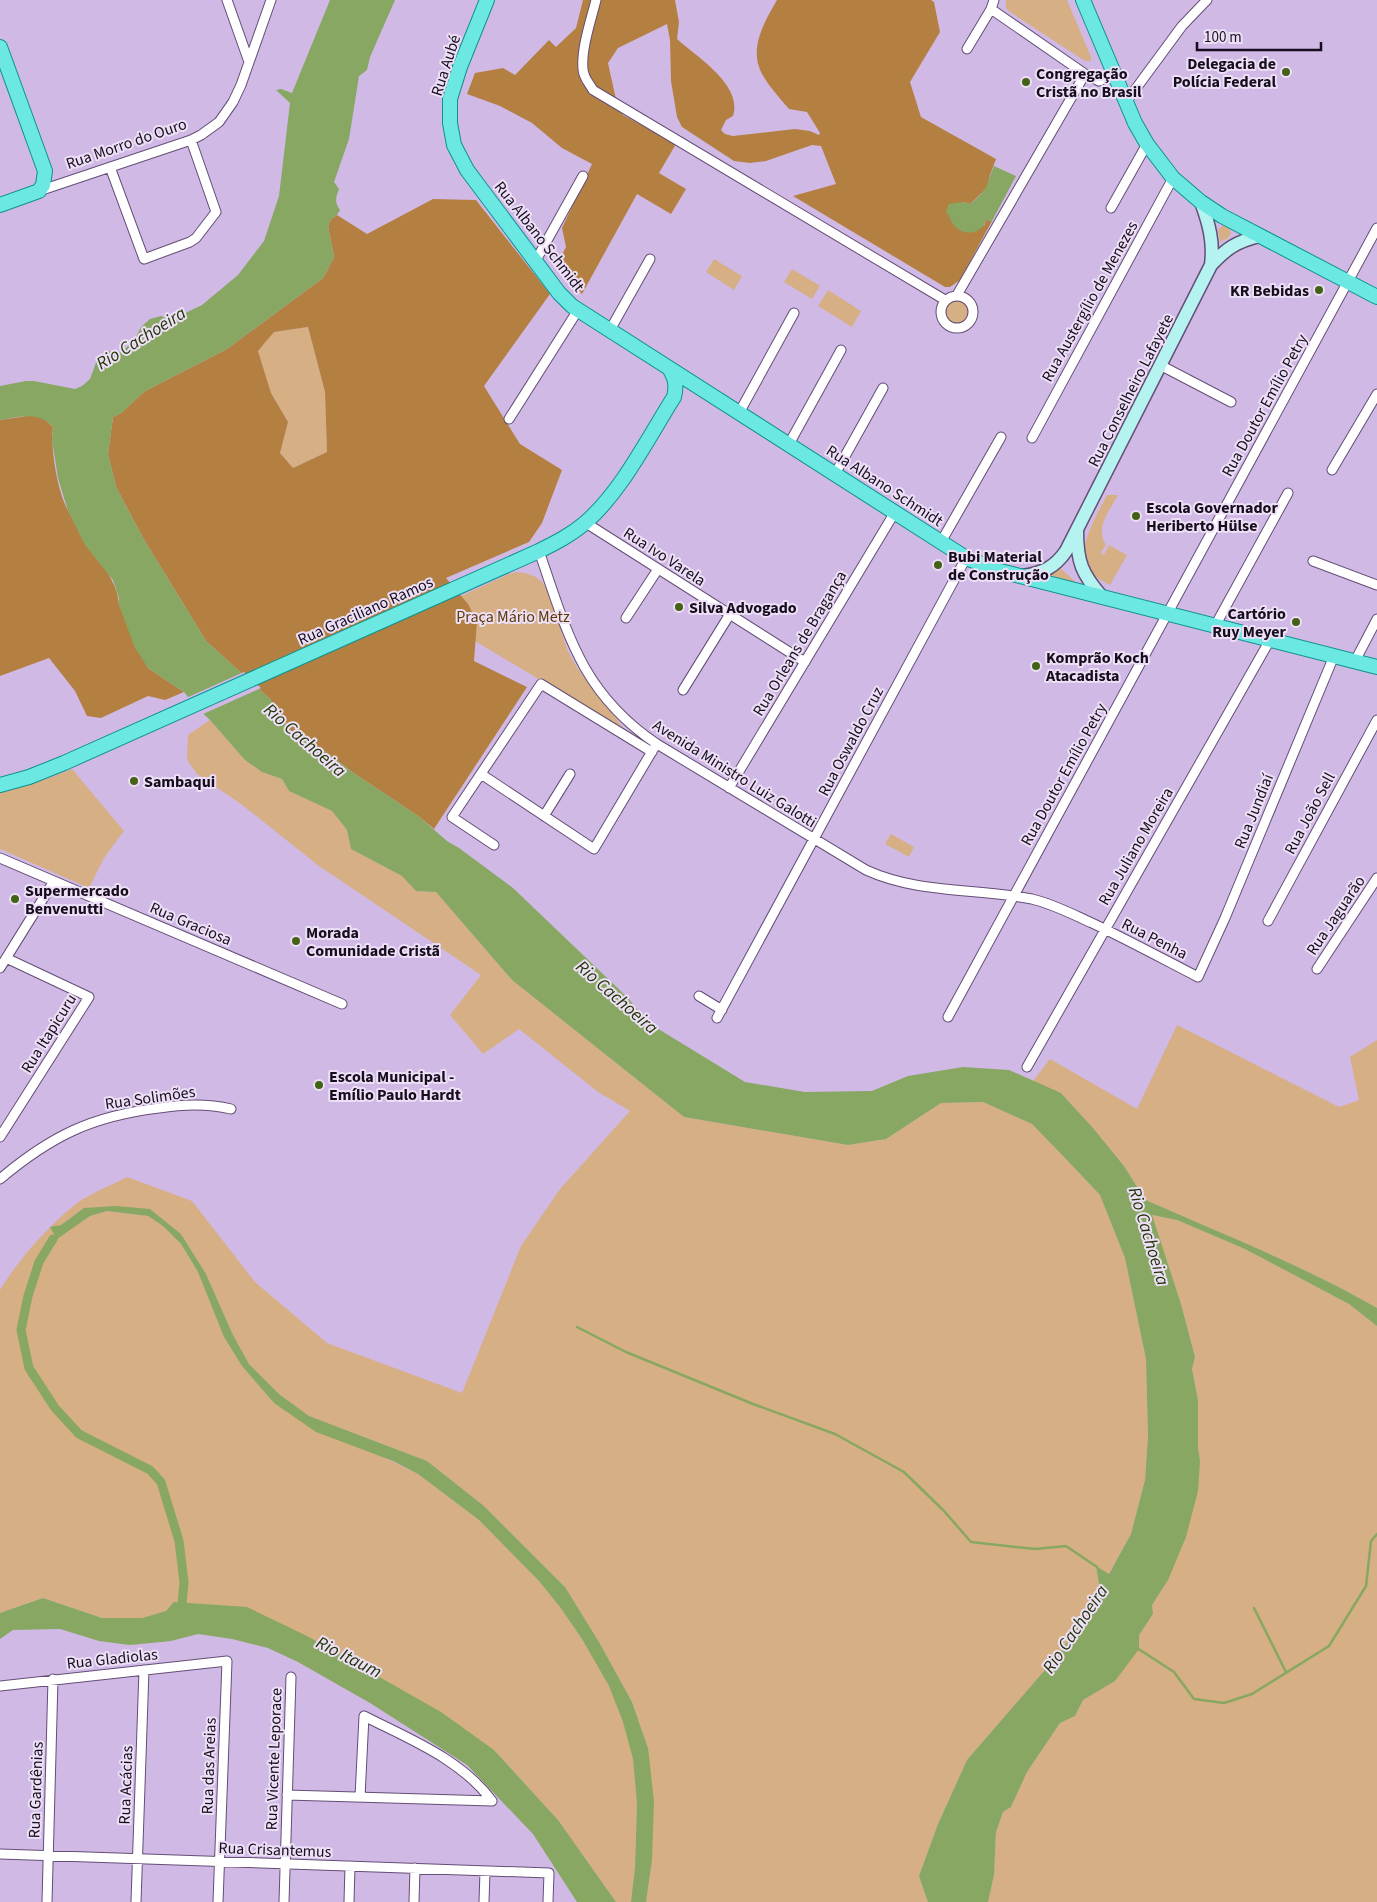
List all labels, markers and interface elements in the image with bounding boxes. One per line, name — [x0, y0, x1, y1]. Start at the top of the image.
scale bar — [1197, 20, 1321, 52]
text: 100 m — [1204, 27, 1242, 48]
street label: Rua Aubé — [426, 32, 466, 99]
place label: Delegacia de Polícia Federal — [1173, 53, 1276, 93]
place label: Congregação Cristã no Brasil — [1036, 63, 1142, 103]
marker: Delegacia de Polícia Federal — [1280, 66, 1292, 78]
marker: Congregação Cristã no Brasil — [1020, 76, 1032, 88]
street label: Rua Morro do Ouro — [63, 113, 190, 175]
street label: Rua Albano Schmidt — [489, 177, 590, 297]
street label: Rua Austergílio de Menezes — [1036, 217, 1143, 386]
place label: KR Bebidas — [1230, 280, 1309, 302]
marker: KR Bebidas — [1313, 284, 1325, 296]
water label: Rio Cachoeira — [92, 301, 191, 376]
street label: Rua Conselheiro Lafayete — [1083, 310, 1179, 471]
street label: Rua Doutor Emílio Petry — [1217, 330, 1313, 481]
street label: Rua Albano Schmidt — [822, 440, 948, 532]
place label: Escola Governador Heriberto Hülse — [1146, 497, 1278, 537]
marker: Escola Governador Heriberto Hülse — [1130, 510, 1142, 522]
street label: Rua Ivo Varela — [619, 522, 710, 592]
place label: Bubi Material de Construção — [948, 546, 1049, 586]
marker: Bubi Material de Construção — [932, 559, 944, 571]
street label: Rua Orleans de Bragança — [748, 567, 852, 720]
street label: Rua Graciliano Ramos — [294, 571, 437, 651]
place label: Silva Advogado — [689, 597, 797, 619]
marker: Silva Advogado — [673, 601, 685, 613]
place label: Cartório Ruy Meyer — [1212, 603, 1287, 643]
park label: Praça Mário Metz — [456, 606, 570, 628]
marker: Cartório Ruy Meyer — [1290, 616, 1302, 628]
place label: Komprão Koch Atacadista — [1045, 647, 1149, 687]
marker: Komprão Koch Atacadista — [1030, 660, 1042, 672]
street label: Rua Oswaldo Cruz — [813, 683, 889, 800]
water label: Rio Cachoeira — [258, 698, 352, 783]
street label: Rua Doutor Emílio Petry — [1016, 699, 1112, 850]
street label: Avenida Ministro Luiz Galotti — [648, 714, 821, 833]
street label: Rua João Sell — [1279, 769, 1341, 858]
street label: Rua Jundiaí — [1229, 770, 1279, 852]
place label: Sambaqui — [144, 771, 215, 793]
marker: Sambaqui — [128, 775, 140, 787]
street label: Rua Juliano Moreira — [1093, 783, 1179, 910]
street label: Rua Jaguarão — [1301, 871, 1371, 960]
place label: Supermercado Benvenutti — [25, 880, 129, 920]
marker: Supermercado Benvenutti — [9, 893, 21, 905]
street label: Rua Graciosa — [146, 897, 235, 951]
street label: Rua Penha — [1118, 913, 1191, 965]
place label: Morada Comunidade Cristã — [306, 922, 440, 962]
marker: Morada Comunidade Cristã — [290, 935, 302, 947]
water label: Rio Cachoeira — [570, 955, 664, 1040]
street label: Rua Itapicuru — [16, 990, 82, 1077]
place label: Escola Municipal - Emílio Paulo Hardt — [329, 1066, 461, 1106]
marker: Escola Municipal - Emílio Paulo Hardt — [313, 1079, 325, 1091]
street label: Rua Solimões — [104, 1081, 197, 1115]
water label: Rio Cachoeira — [1122, 1184, 1175, 1289]
water label: Rio Cachoeira — [1037, 1580, 1114, 1678]
water label: Rio Itaum — [312, 1630, 386, 1685]
street label: Rua Gladiolas — [65, 1643, 159, 1675]
street label: Rua Vicente Leporace — [261, 1687, 287, 1831]
street label: Rua das Areias — [196, 1717, 222, 1815]
street label: Rua Gardênias — [23, 1741, 49, 1839]
street label: Rua Acácias — [114, 1745, 138, 1825]
street label: Rua Crisantemus — [218, 1837, 332, 1863]

